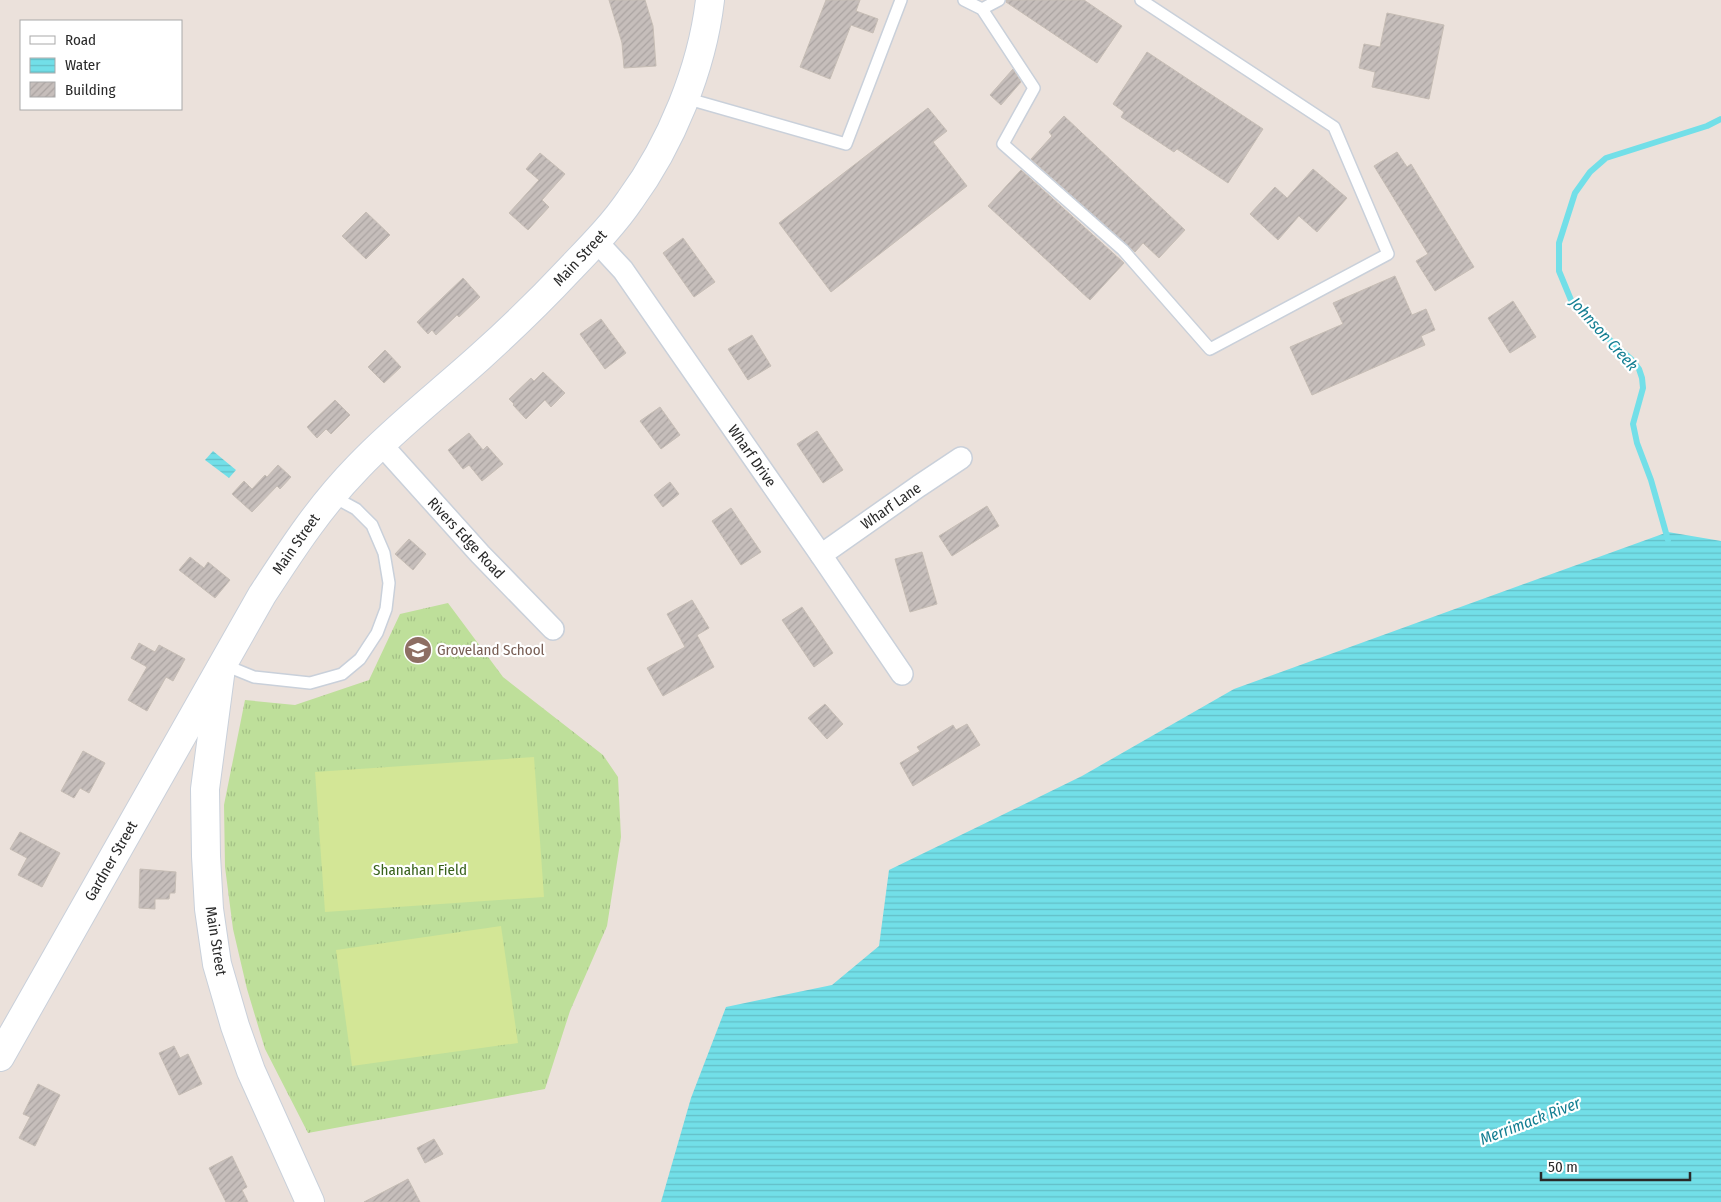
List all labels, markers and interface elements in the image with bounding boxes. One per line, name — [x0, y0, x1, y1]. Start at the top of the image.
legend — [20, 20, 182, 110]
text: Road — [65, 31, 96, 49]
text: Water — [65, 56, 101, 74]
text: Building — [65, 81, 116, 99]
street label: Main Street — [550, 226, 611, 290]
water label: Johnson Creek — [1565, 292, 1642, 375]
street label: Wharf Drive — [724, 422, 780, 490]
street label: Wharf Lane — [858, 479, 924, 533]
street label: Rivers Edge Road — [424, 494, 508, 582]
street label: Main Street — [269, 510, 324, 578]
school or university icon: Groveland School — [403, 635, 433, 665]
place label: Groveland School — [437, 641, 545, 659]
street label: Gardner Street — [81, 818, 141, 904]
park label: Shanahan Field — [373, 861, 467, 879]
street label: Main Street — [202, 905, 230, 977]
water label: Merrimack River — [1477, 1093, 1583, 1149]
scale bar — [1541, 1150, 1690, 1182]
text: 50 m — [1548, 1158, 1578, 1176]

